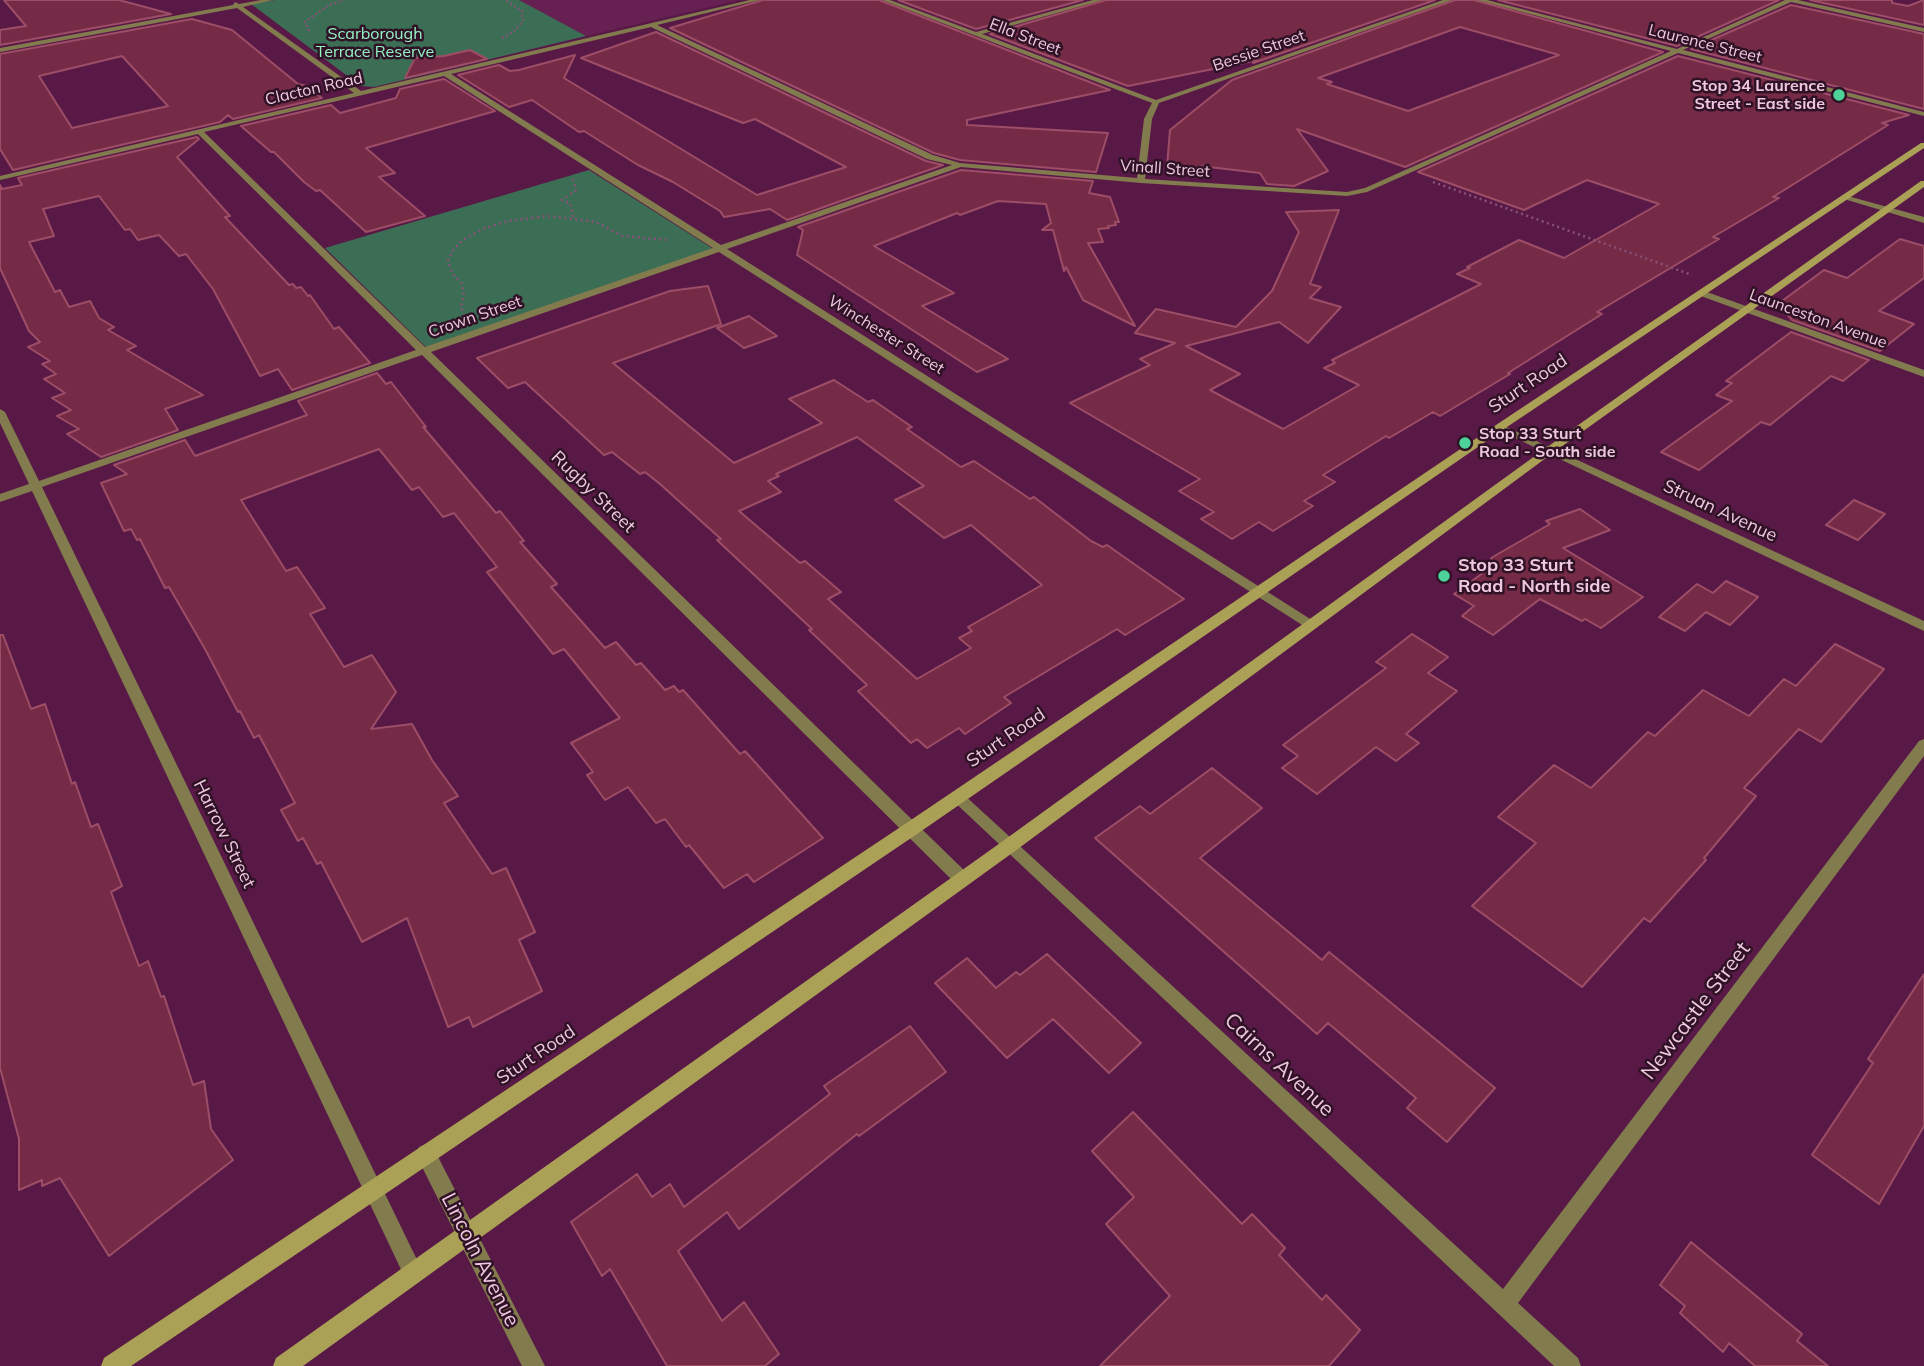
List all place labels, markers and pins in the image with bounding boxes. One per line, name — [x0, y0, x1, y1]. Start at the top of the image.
place label: Stop 34 Laurence Street - East side — [1692, 76, 1825, 114]
marker: Stop 34 Laurence Street - East side — [1831, 87, 1847, 103]
place label: Stop 33 Sturt Road - South side — [1479, 424, 1615, 462]
marker: Stop 33 Sturt Road - South side — [1457, 435, 1473, 451]
place label: Stop 33 Sturt Road - North side — [1458, 555, 1610, 598]
marker: Stop 33 Sturt Road - North side — [1436, 568, 1452, 584]

